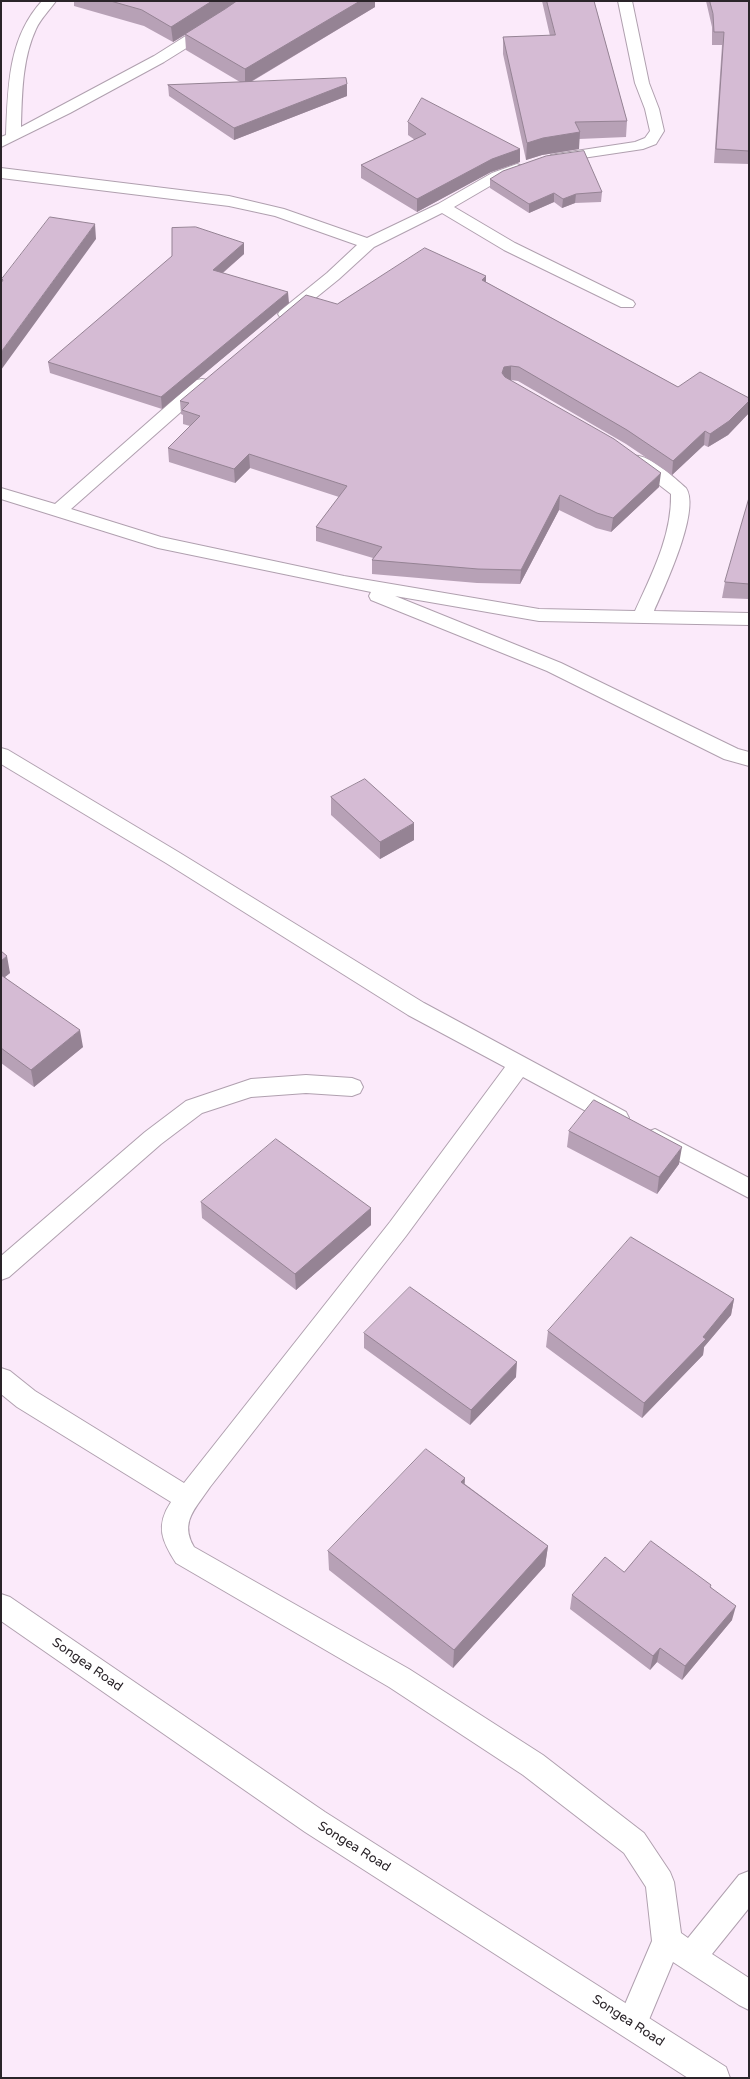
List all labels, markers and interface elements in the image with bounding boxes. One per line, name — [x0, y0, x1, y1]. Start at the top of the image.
street label: Songea Road — [49, 1635, 125, 1695]
street label: Songea Road — [315, 1818, 393, 1876]
street label: Songea Road — [589, 1992, 667, 2050]

